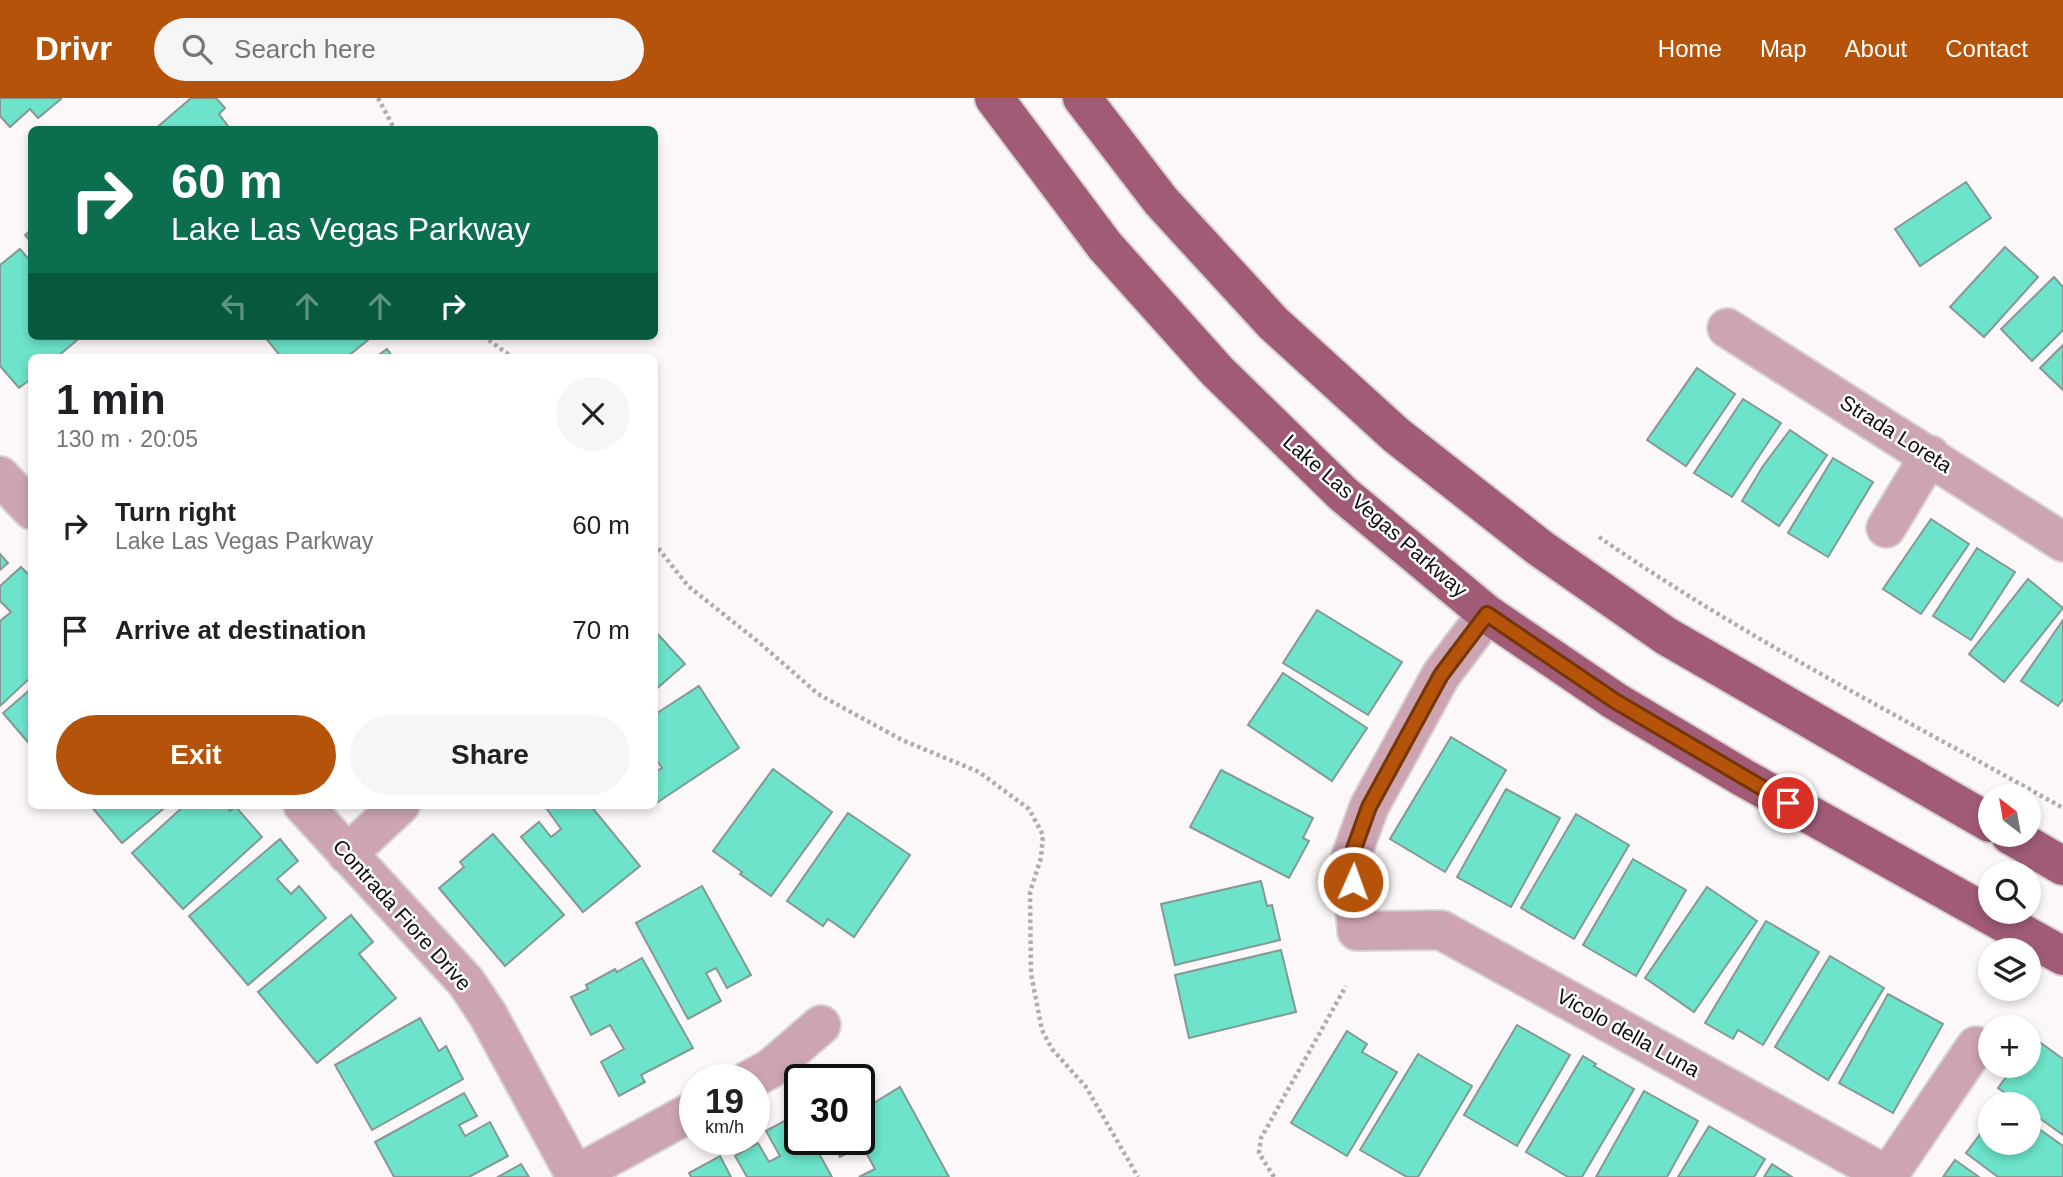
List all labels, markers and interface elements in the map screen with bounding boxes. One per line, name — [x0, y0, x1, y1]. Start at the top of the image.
search box — [154, 18, 644, 81]
text: Drivr — [35, 30, 112, 67]
icon: search — [178, 30, 216, 68]
text: Search here — [234, 34, 376, 64]
text: Home — [1658, 35, 1722, 62]
text: Map — [1760, 35, 1807, 62]
text: About — [1845, 35, 1907, 62]
text: Contact — [1945, 35, 2028, 62]
icon: right — [56, 154, 147, 245]
text: 60 m — [171, 154, 283, 208]
text: Lake Las Vegas Parkway — [171, 211, 530, 247]
icon: left — [215, 287, 253, 325]
icon: ahead — [288, 287, 326, 325]
icon: ahead — [361, 287, 399, 325]
icon: right — [434, 287, 472, 325]
text: 1 min — [56, 376, 166, 423]
button: close — [556, 377, 630, 451]
street label: Strada Loreta — [1836, 390, 1957, 477]
text: 130 m · 20:05 — [56, 426, 198, 452]
street label: Lake Las Vegas Parkway — [1279, 430, 1472, 602]
text: Turn right — [115, 497, 236, 527]
icon: right — [56, 507, 94, 545]
text: 60 m — [572, 510, 630, 540]
text: Lake Las Vegas Parkway — [115, 528, 373, 554]
icon: arrive — [56, 612, 94, 650]
text: Arrive at destination — [115, 615, 366, 645]
text: 70 m — [572, 615, 630, 645]
button: Exit — [56, 715, 336, 795]
button: Share — [350, 715, 630, 795]
pin — [1758, 773, 1818, 833]
icon: arrive — [1769, 784, 1807, 822]
north arrow — [1978, 784, 2040, 847]
map controls — [1978, 784, 2041, 1155]
street label: Contrada Fiore Drive — [329, 835, 476, 995]
position arrow — [1316, 845, 1390, 919]
button: search — [1978, 861, 2041, 924]
button: layers — [1978, 938, 2041, 1001]
street label: Vicolo della Luna — [1553, 984, 1704, 1081]
button: + — [1978, 1015, 2041, 1078]
speed limit sign: 30 — [784, 1064, 875, 1155]
text: 19 — [705, 1081, 744, 1120]
button: − — [1978, 1092, 2041, 1155]
text: km/h — [705, 1117, 744, 1137]

